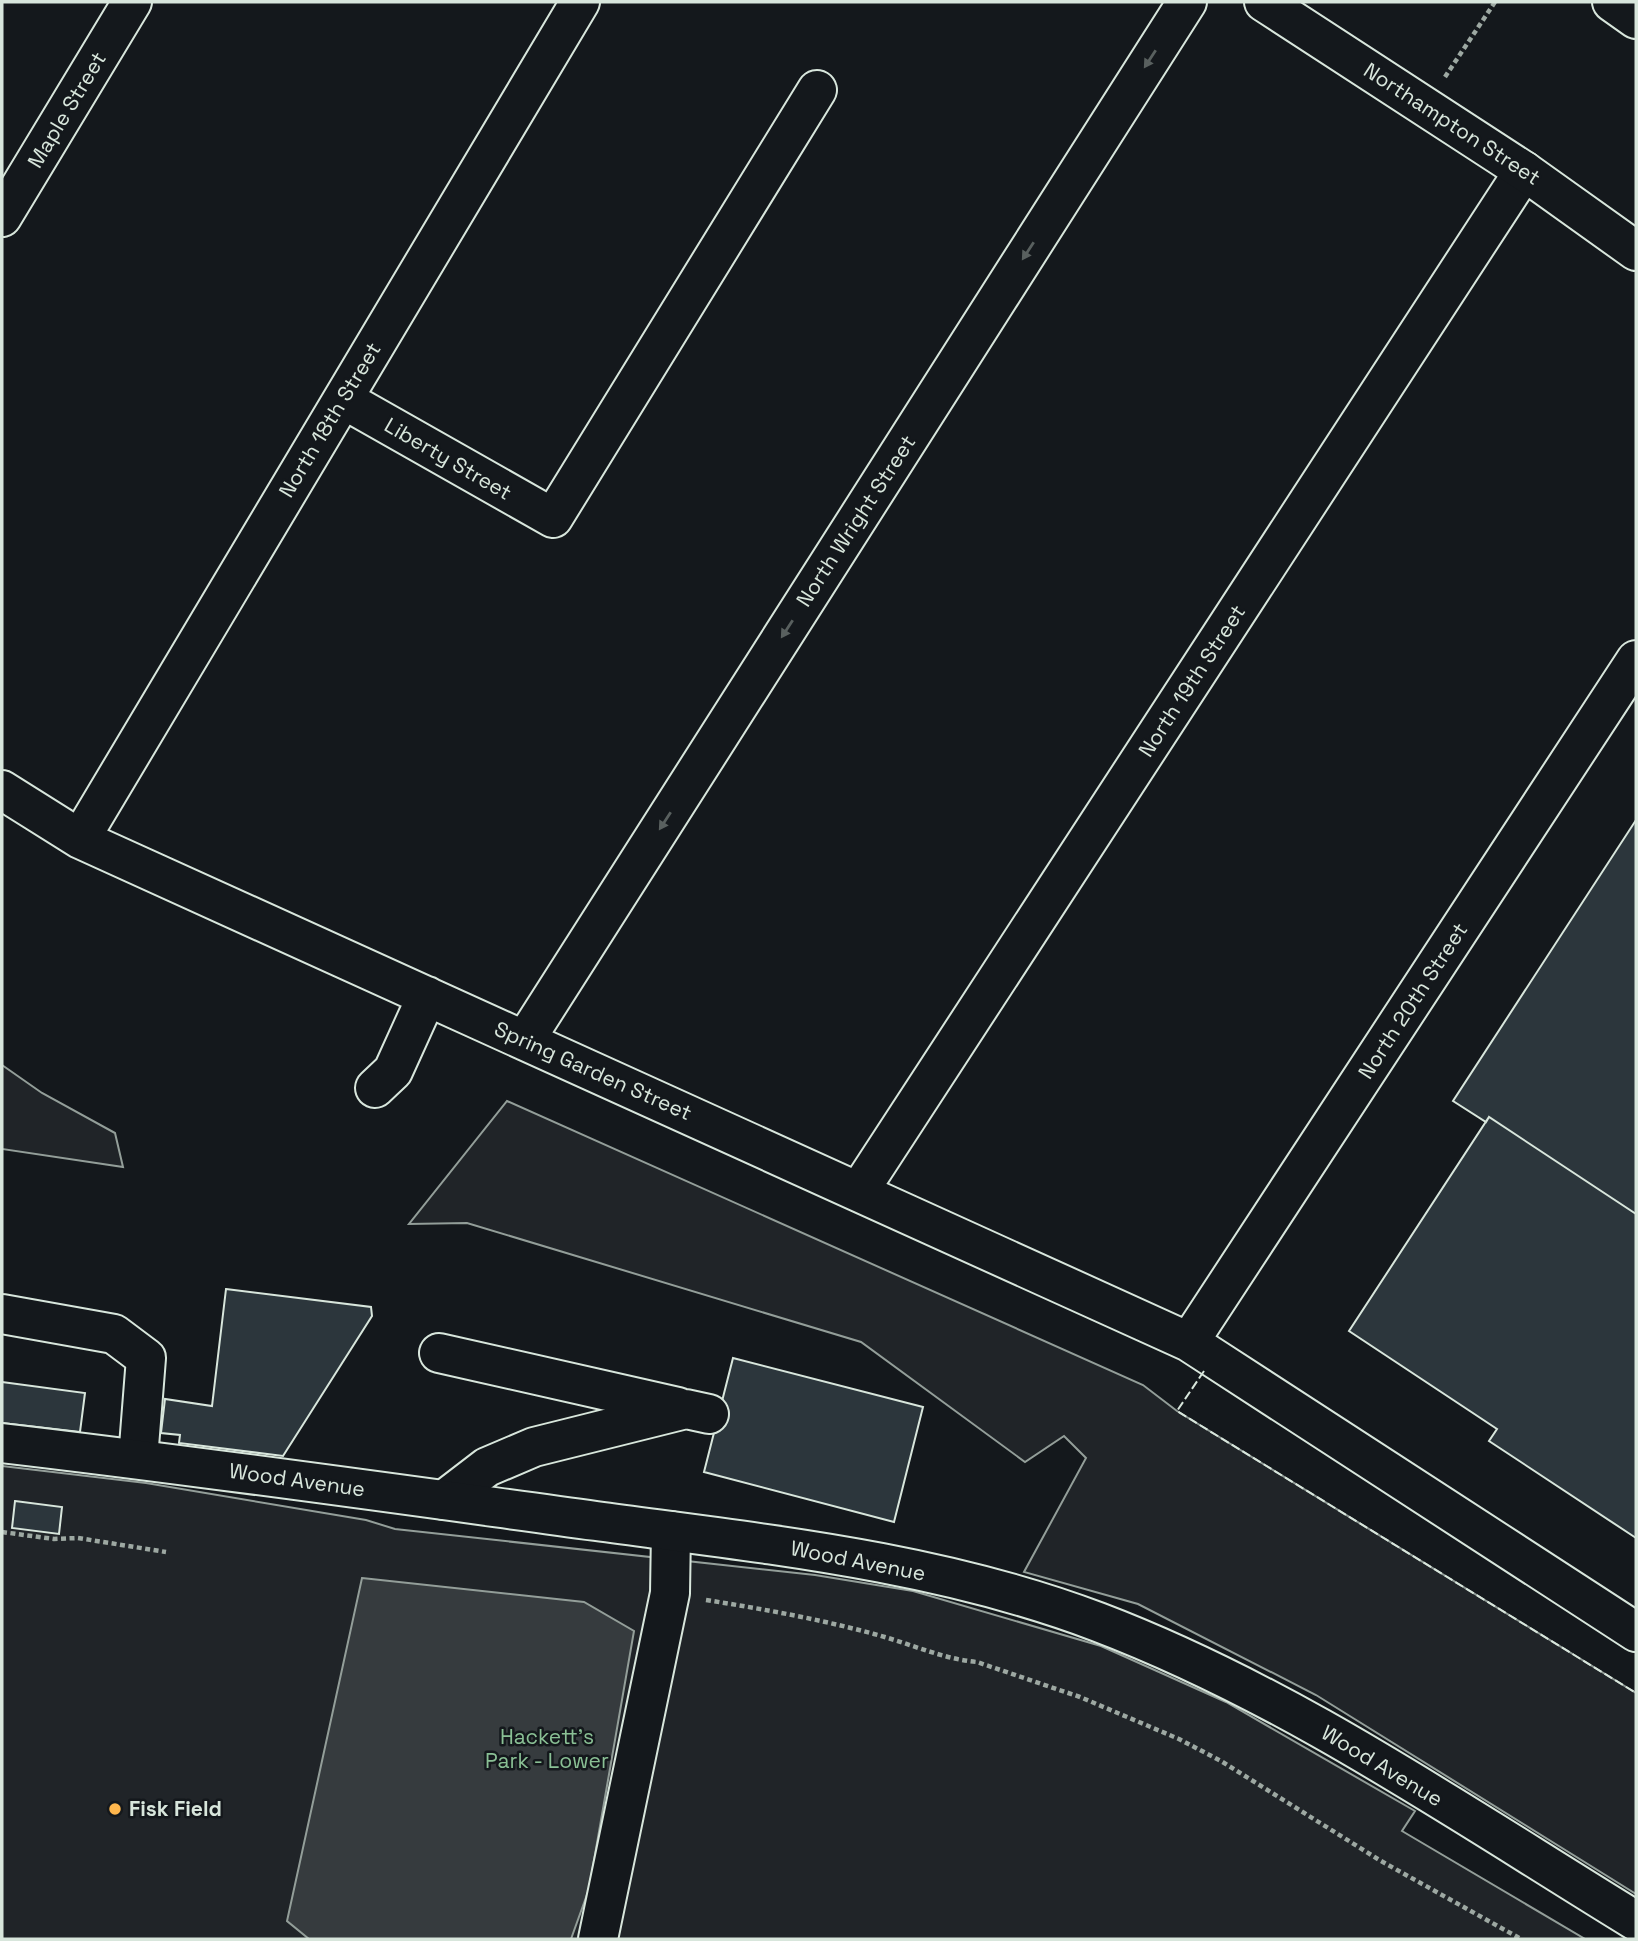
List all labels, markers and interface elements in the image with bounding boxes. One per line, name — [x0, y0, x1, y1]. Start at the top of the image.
street label: Maple Street — [21, 47, 112, 173]
one-way arrow — [1144, 50, 1157, 69]
street label: Northampton Street — [1359, 56, 1546, 191]
one-way arrow — [1021, 242, 1035, 260]
street label: North 18th Street — [272, 337, 387, 502]
street label: Liberty Street — [380, 411, 517, 506]
street label: North Wright Street — [790, 430, 921, 612]
street label: North 19th Street — [1132, 599, 1251, 762]
one-way arrow — [781, 619, 794, 639]
one-way arrow — [658, 812, 672, 830]
street label: North 20th Street — [1352, 917, 1473, 1084]
street label: Spring Garden Street — [490, 1015, 696, 1126]
street label: Wood Avenue — [227, 1457, 367, 1502]
street label: Wood Avenue — [788, 1534, 928, 1587]
street label: Wood Avenue — [1317, 1719, 1448, 1812]
park label: Hackett's Park - Lower — [485, 1723, 609, 1774]
place label: Fisk Field — [129, 1795, 222, 1822]
marker: Fisk Field — [107, 1801, 123, 1817]

